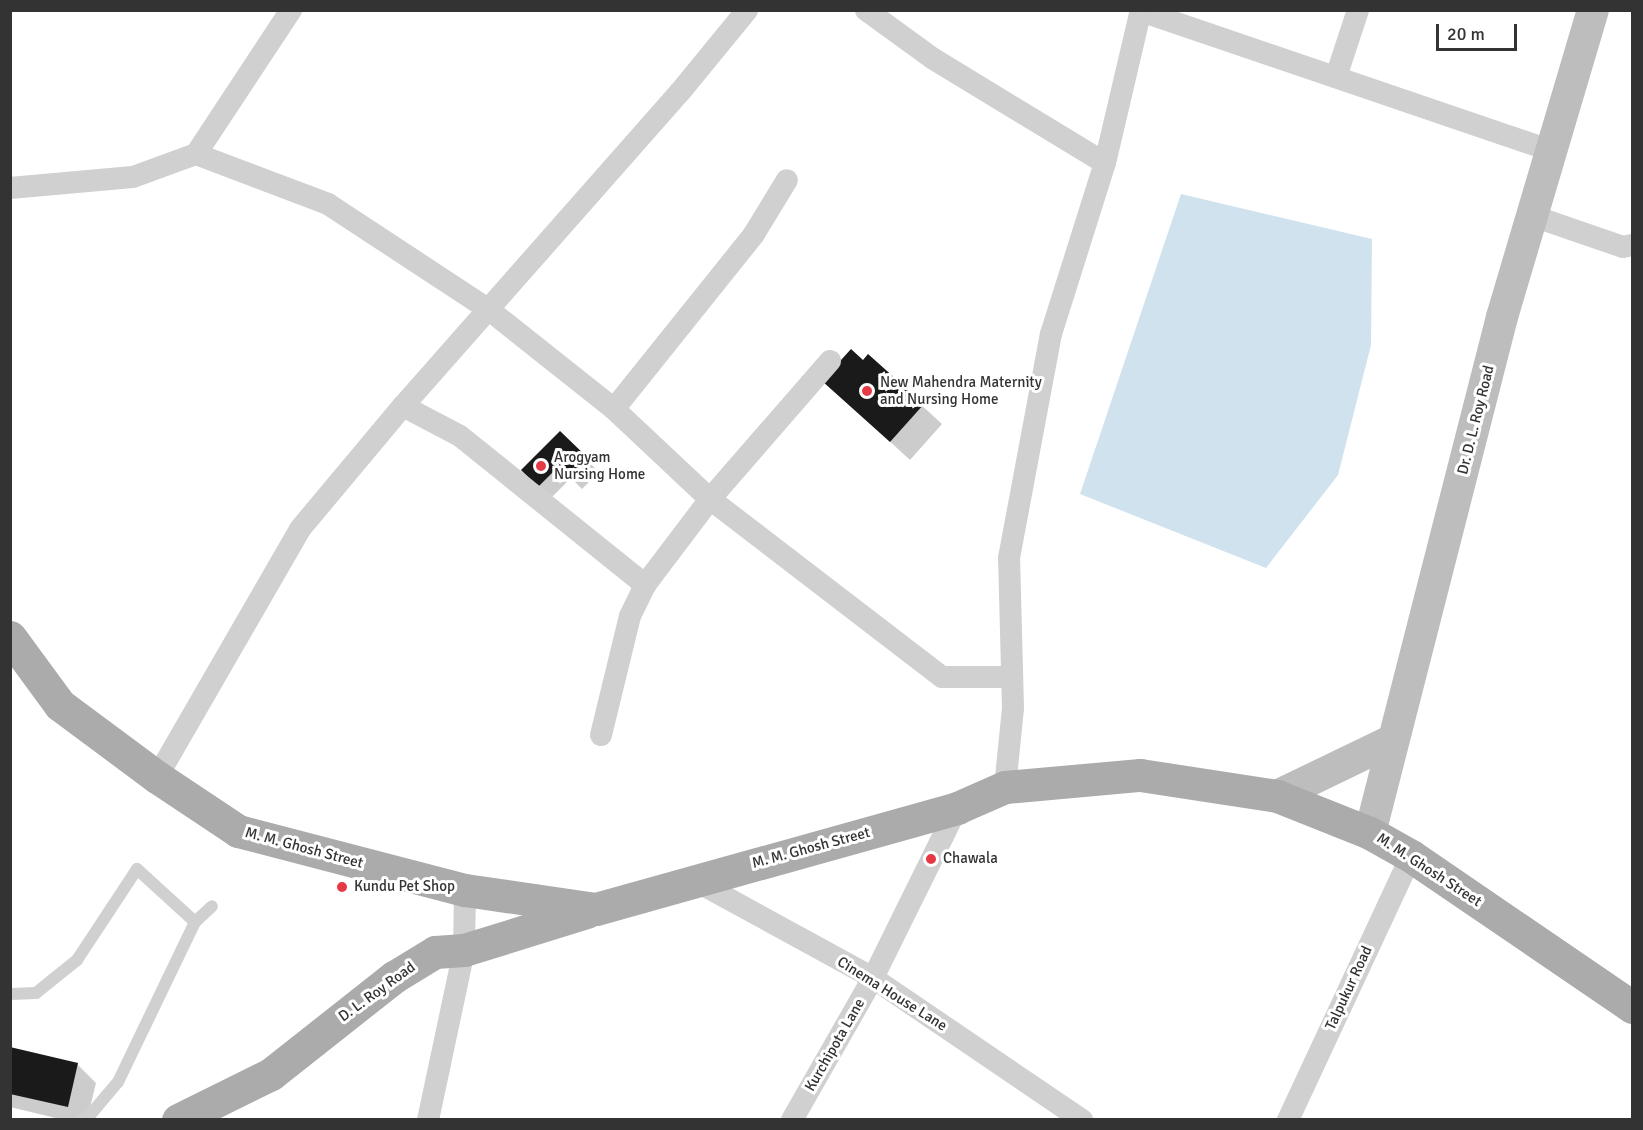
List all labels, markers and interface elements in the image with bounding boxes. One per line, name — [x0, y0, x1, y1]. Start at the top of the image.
scale bar — [1439, 12, 1520, 50]
text: 20 m — [1447, 23, 1485, 45]
street label: Dr. D. L. Roy Road — [1454, 364, 1498, 476]
place label: New Mahendra Maternity and Nursing Home — [880, 373, 1042, 408]
marker: New Mahendra Maternity and Nursing Home — [858, 382, 876, 400]
place label: Arogyam Nursing Home — [554, 448, 645, 483]
marker: Arogyam Nursing Home — [532, 457, 550, 475]
street label: M. M. Ghosh Street — [243, 824, 365, 872]
street label: M. M. Ghosh Street — [750, 824, 872, 872]
street label: M. M. Ghosh Street — [1373, 829, 1485, 911]
place label: Chawala — [943, 850, 998, 868]
marker: Chawala — [924, 852, 938, 866]
place label: Kundu Pet Shop — [354, 878, 455, 896]
marker: Kundu Pet Shop — [335, 880, 349, 894]
street label: Talpukur Road — [1322, 943, 1376, 1033]
street label: Cinema House Lane — [834, 953, 950, 1035]
street label: D. L. Roy Road — [335, 958, 419, 1026]
street label: Kurchipota Lane — [801, 995, 869, 1095]

